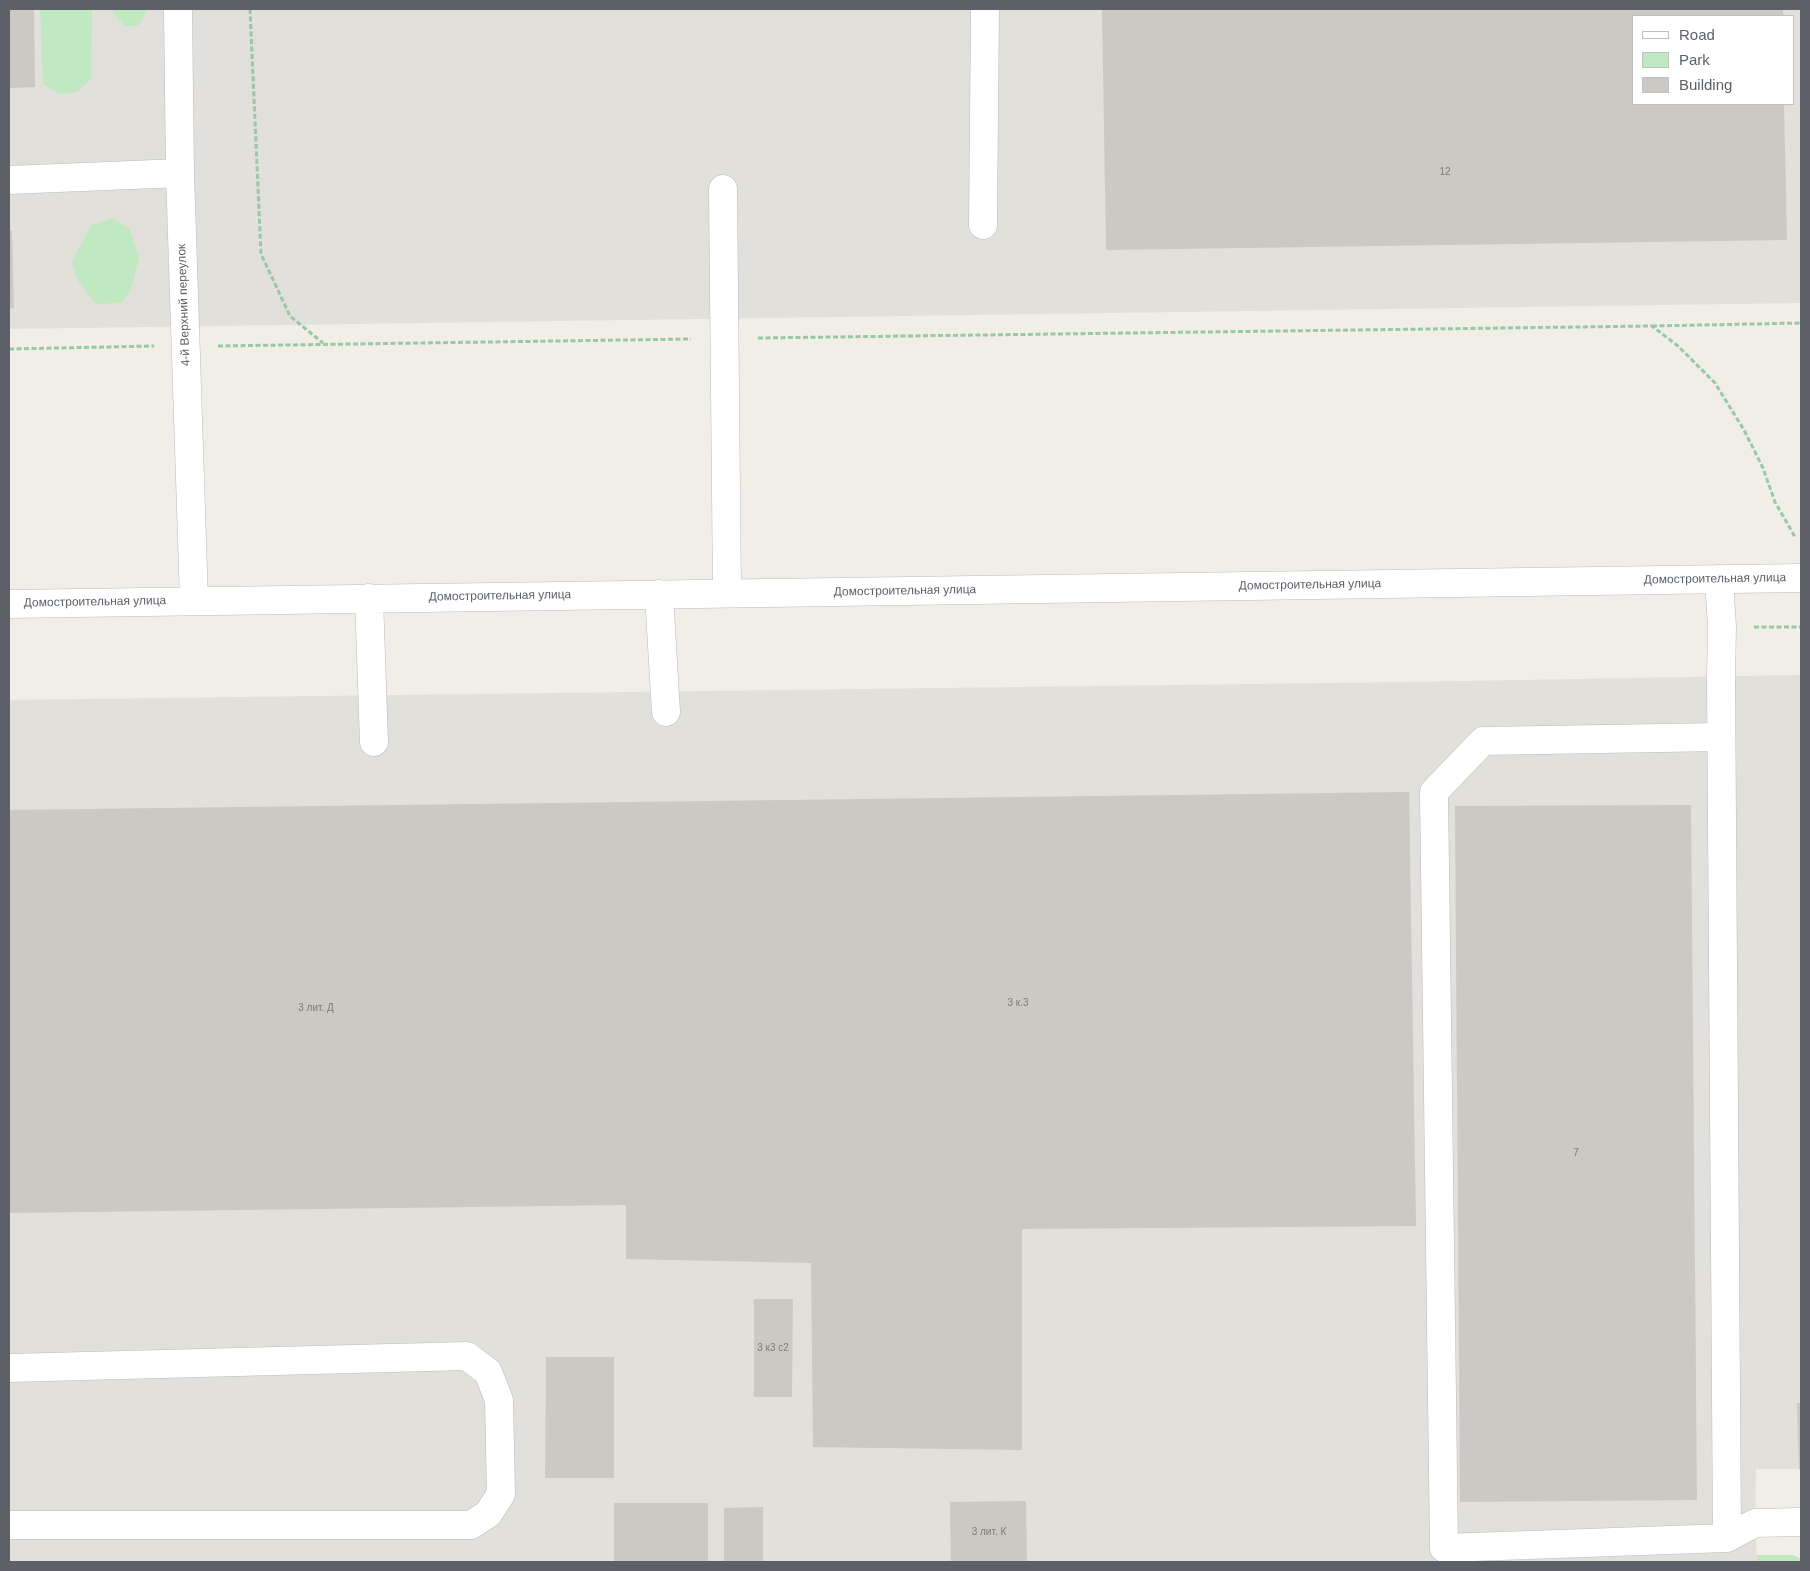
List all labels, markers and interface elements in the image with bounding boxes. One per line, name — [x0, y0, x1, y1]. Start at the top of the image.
legend — [1632, 15, 1795, 105]
text: Road — [1679, 26, 1715, 43]
text: Park — [1679, 51, 1710, 68]
text: Building — [1679, 76, 1732, 93]
house number: 12 — [1439, 166, 1451, 178]
street label: 4-й Верхний переулок — [175, 244, 193, 366]
street label: Домостроительная улица — [1644, 571, 1786, 587]
street label: Домостроительная улица — [1239, 577, 1381, 593]
street label: Домостроительная улица — [834, 583, 976, 599]
street label: Домостроительная улица — [429, 588, 571, 604]
street label: Домостроительная улица — [24, 594, 166, 610]
house number: 3 к.3 — [1007, 997, 1029, 1009]
house number: 3 лит. Д — [298, 1002, 334, 1014]
house number: 7 — [1573, 1147, 1579, 1159]
house number: 3 к3 с2 — [757, 1342, 789, 1354]
house number: 3 лит. К — [972, 1526, 1006, 1538]

